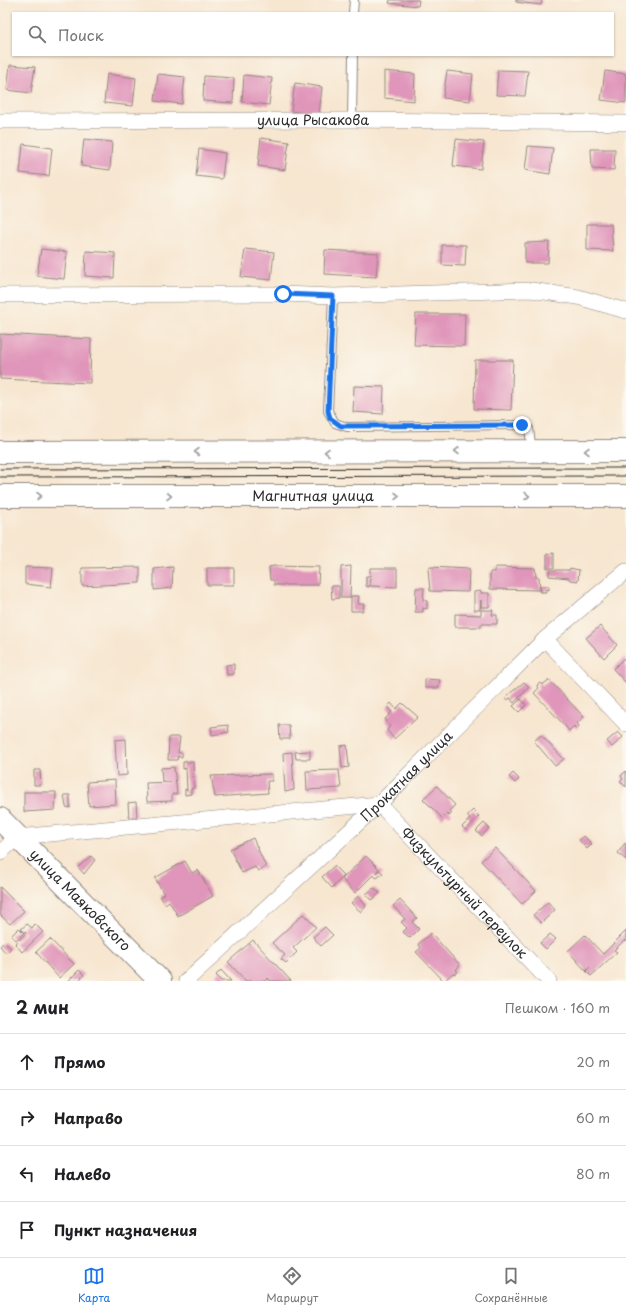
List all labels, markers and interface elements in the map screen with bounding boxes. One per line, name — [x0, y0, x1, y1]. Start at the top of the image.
search box — [12, 12, 614, 56]
icon: search — [26, 23, 48, 45]
text: Поиск — [58, 23, 104, 46]
street label: улица Рысакова — [257, 109, 369, 130]
route start — [274, 285, 292, 303]
route end — [513, 416, 531, 434]
one-way arrow — [454, 447, 460, 455]
one-way arrow — [584, 447, 590, 455]
one-way arrow — [194, 448, 200, 456]
one-way arrow — [324, 448, 330, 456]
street label: Магнитная улица — [252, 485, 374, 506]
one-way arrow — [36, 492, 42, 500]
one-way arrow — [166, 492, 172, 500]
one-way arrow — [394, 492, 400, 500]
one-way arrow — [524, 492, 530, 500]
street label: Прокатная улица — [355, 725, 457, 826]
street label: Физкультурный переулок — [397, 822, 533, 963]
street label: улица Маяковского — [25, 844, 136, 956]
text: 2 мин — [16, 994, 69, 1020]
text: Пешком · 160 m — [505, 998, 610, 1017]
text: Прямо — [54, 1050, 105, 1073]
icon: ahead — [16, 1051, 38, 1073]
text: 20 m — [576, 1052, 610, 1071]
text: Направо — [54, 1106, 123, 1129]
icon: right — [16, 1107, 38, 1129]
text: 60 m — [576, 1108, 610, 1127]
text: Налево — [54, 1162, 111, 1185]
icon: left — [16, 1163, 38, 1185]
text: 80 m — [576, 1164, 610, 1183]
text: Пункт назначения — [54, 1218, 197, 1241]
icon: arrive — [16, 1219, 38, 1241]
tab: Карта — [78, 1265, 110, 1306]
tab: Маршрут — [266, 1265, 318, 1306]
tab: Сохранённые — [474, 1265, 548, 1306]

